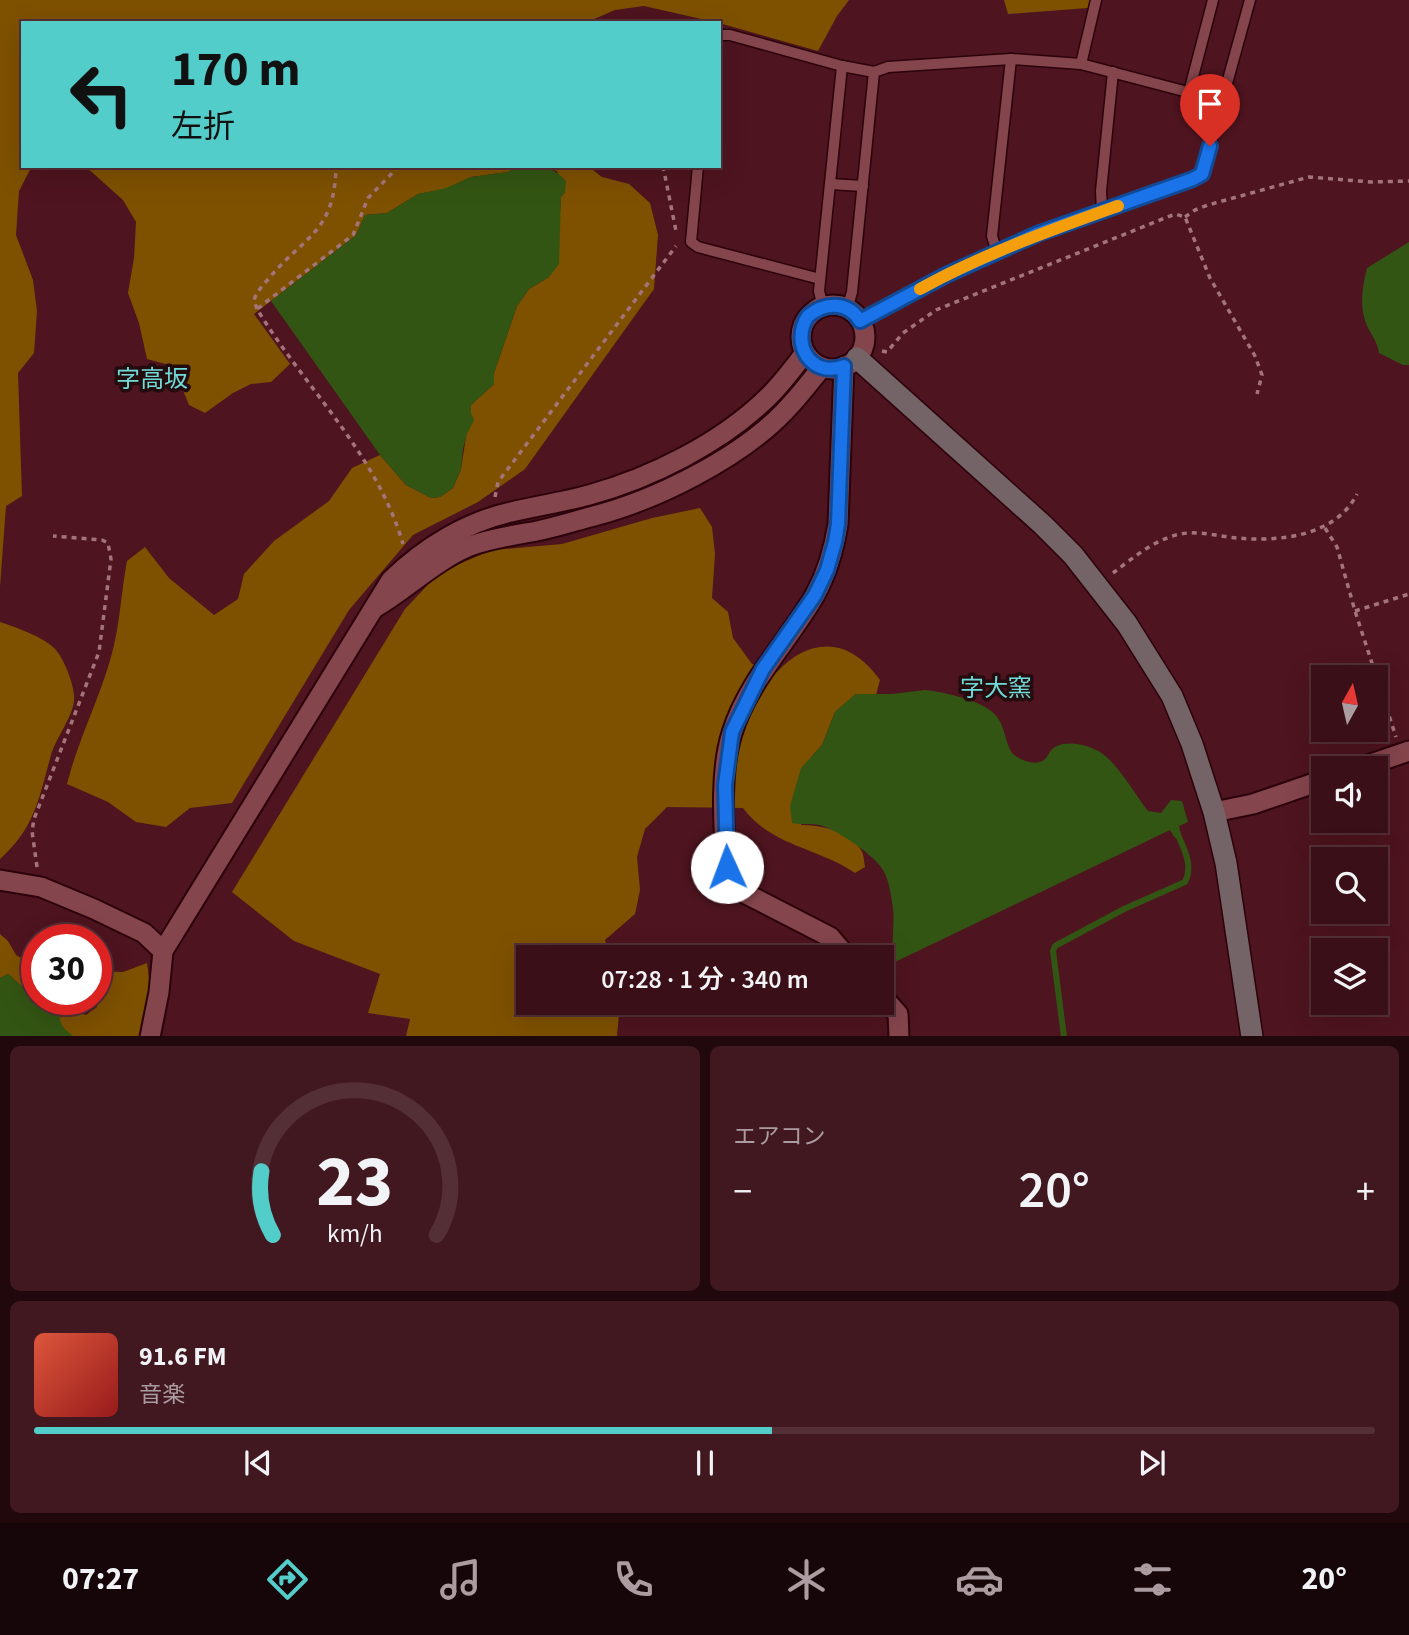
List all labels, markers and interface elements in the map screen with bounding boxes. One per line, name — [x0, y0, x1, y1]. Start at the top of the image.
text: 170 m — [171, 35, 300, 105]
icon: left — [56, 49, 147, 140]
pin — [1180, 74, 1240, 146]
icon: arrive — [1191, 85, 1229, 123]
text: 左折 — [171, 104, 235, 150]
district label: 字高坂 — [116, 362, 188, 397]
north arrow — [1311, 665, 1388, 742]
map controls — [1311, 665, 1388, 1015]
district label: 字大窯 — [960, 671, 1032, 706]
button: sound — [1311, 756, 1388, 833]
position arrow — [690, 830, 764, 904]
button: search — [1311, 847, 1388, 924]
speed limit sign: 30 — [21, 924, 112, 1015]
button: layers — [1311, 938, 1388, 1015]
text: 07:28 · 1 分 · 340 m — [601, 961, 809, 998]
text: エアコン — [734, 1120, 826, 1153]
text: 23 — [316, 1130, 393, 1234]
text: 20° — [1019, 1154, 1090, 1228]
text: − — [734, 1165, 752, 1219]
text: + — [1356, 1165, 1375, 1219]
text: km/h — [327, 1215, 383, 1251]
text: 91.6 FM — [139, 1338, 227, 1375]
text: 音楽 — [139, 1378, 185, 1411]
icon: previous — [239, 1444, 277, 1482]
icon: pause — [686, 1444, 724, 1482]
icon: next — [1133, 1444, 1171, 1482]
icon: directions — [263, 1555, 312, 1604]
icon: music — [436, 1555, 485, 1604]
icon: phone — [609, 1555, 658, 1604]
icon: climate — [782, 1555, 831, 1604]
icon: car — [955, 1555, 1004, 1604]
icon: filters — [1128, 1555, 1177, 1604]
text: 07:27 — [62, 1556, 139, 1602]
text: 20° — [1301, 1556, 1347, 1602]

